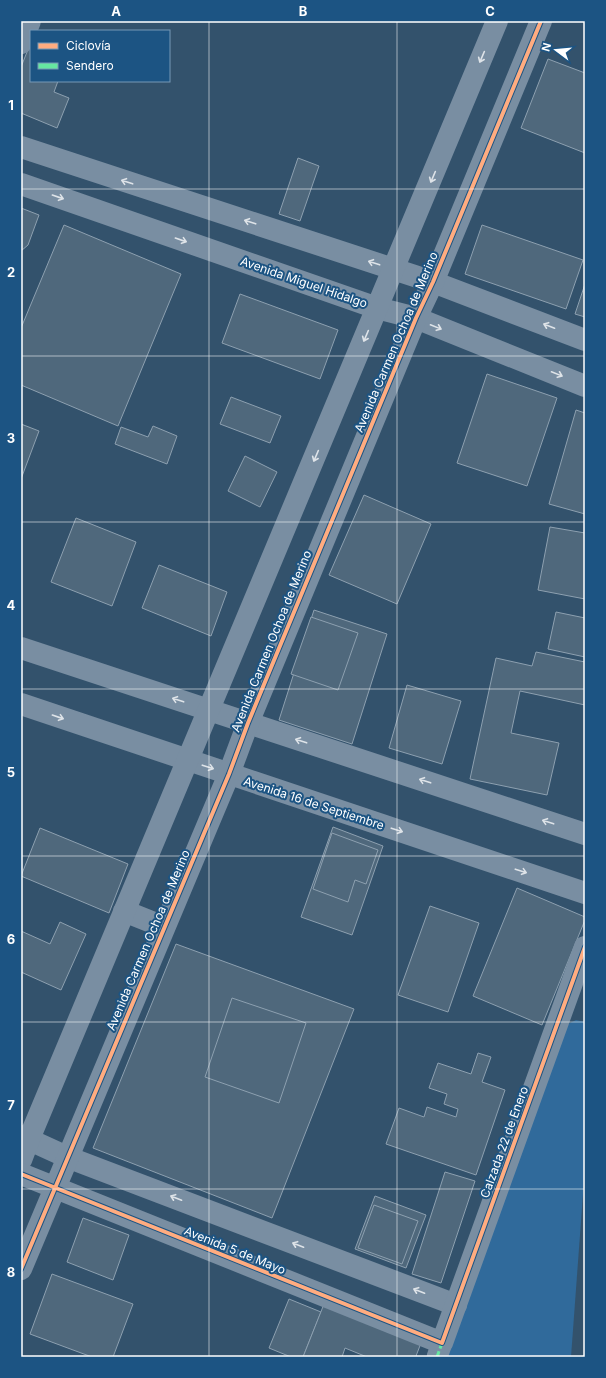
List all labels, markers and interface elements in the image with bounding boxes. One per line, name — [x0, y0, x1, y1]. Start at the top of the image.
text: A — [111, 3, 121, 19]
text: B — [299, 3, 308, 19]
text: C — [485, 3, 495, 19]
legend — [30, 30, 170, 82]
north arrow — [536, 30, 576, 70]
text: Ciclovía — [66, 38, 111, 53]
text: N — [539, 41, 554, 53]
one-way arrow — [478, 51, 486, 63]
text: Sendero — [66, 58, 114, 73]
text: 1 — [8, 97, 14, 113]
one-way arrow — [428, 171, 436, 183]
one-way arrow — [121, 177, 133, 185]
one-way arrow — [51, 194, 64, 201]
one-way arrow — [244, 218, 257, 225]
one-way arrow — [174, 236, 186, 244]
street label: Avenida Carmen Ochoa de Merino — [351, 249, 441, 435]
street label: Avenida Miguel Hidalgo — [239, 253, 369, 311]
one-way arrow — [368, 258, 380, 266]
text: 2 — [7, 264, 15, 280]
one-way arrow — [543, 322, 555, 330]
one-way arrow — [430, 323, 442, 331]
one-way arrow — [362, 329, 369, 341]
one-way arrow — [551, 371, 563, 379]
text: 3 — [7, 430, 15, 446]
one-way arrow — [311, 449, 319, 461]
street label: Avenida Carmen Ochoa de Merino — [228, 548, 314, 734]
text: 4 — [7, 597, 16, 613]
one-way arrow — [171, 696, 184, 703]
one-way arrow — [52, 713, 64, 721]
one-way arrow — [295, 736, 307, 744]
text: 5 — [7, 764, 15, 780]
one-way arrow — [201, 764, 214, 771]
street label: Avenida 16 de Septiembre — [242, 773, 386, 833]
one-way arrow — [419, 777, 431, 785]
one-way arrow — [542, 818, 555, 825]
one-way arrow — [391, 827, 404, 834]
street label: Avenida Carmen Ochoa de Merino — [103, 847, 193, 1033]
one-way arrow — [514, 868, 526, 876]
text: 6 — [7, 931, 15, 947]
street label: Calzada 22 de Enero — [477, 1084, 531, 1200]
text: 7 — [7, 1097, 15, 1113]
one-way arrow — [171, 1194, 183, 1202]
street label: Avenida 5 de Mayo — [182, 1223, 288, 1277]
one-way arrow — [292, 1240, 304, 1248]
text: 8 — [7, 1264, 15, 1280]
one-way arrow — [414, 1286, 426, 1294]

